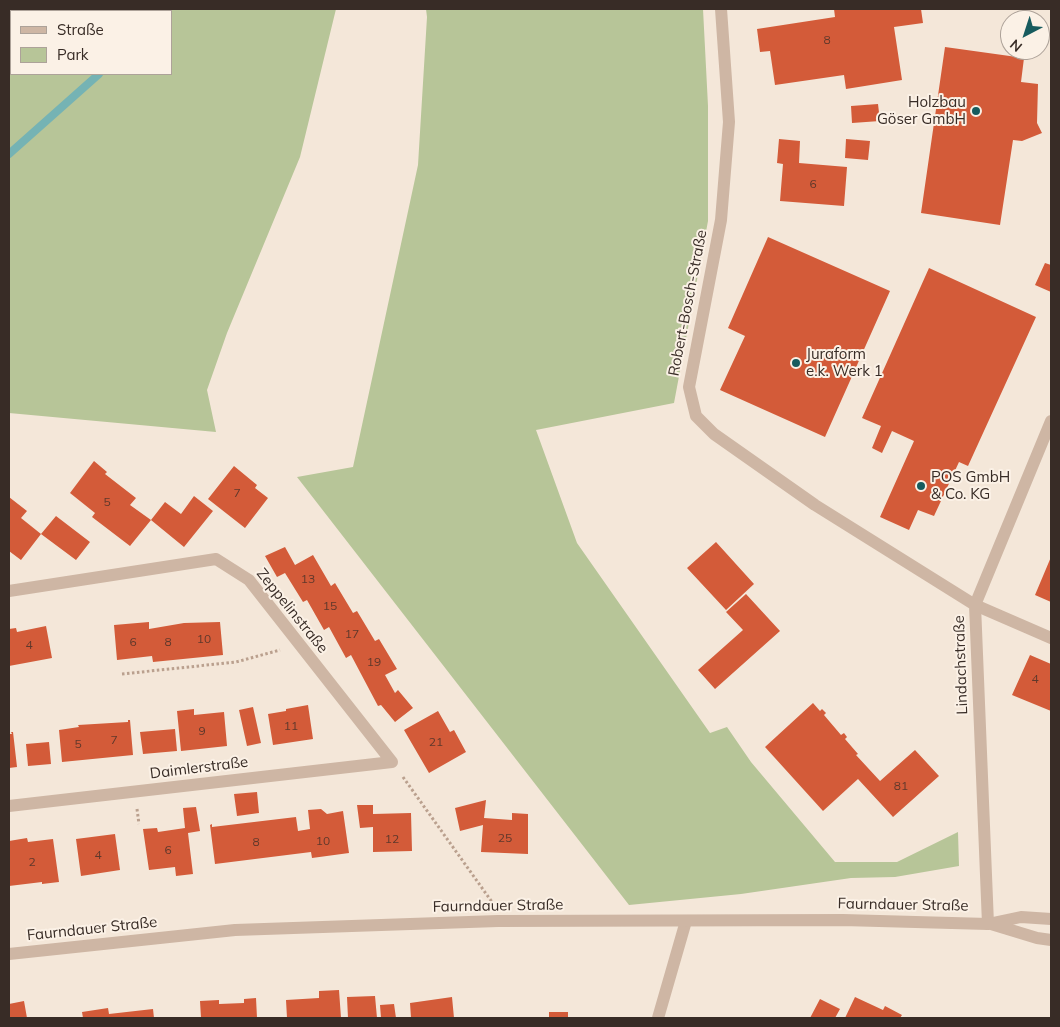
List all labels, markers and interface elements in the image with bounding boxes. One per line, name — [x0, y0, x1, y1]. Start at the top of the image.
legend — [10, 10, 172, 75]
north arrow — [1000, 10, 1050, 60]
text: Straße — [57, 20, 104, 39]
house number: 8 — [823, 33, 831, 47]
text: N — [1006, 35, 1026, 56]
text: Park — [57, 45, 89, 64]
place label: Holzbau Göser GmbH — [877, 93, 966, 128]
marker: Holzbau Göser GmbH — [970, 105, 982, 117]
house number: 6 — [809, 177, 817, 191]
street label: Robert-Bosch-Straße — [665, 228, 711, 378]
place label: Juraform e.k. Werk 1 — [806, 345, 883, 380]
marker: Juraform e.k. Werk 1 — [790, 357, 802, 369]
place label: POS GmbH & Co. KG — [931, 468, 1010, 503]
marker: POS GmbH & Co. KG — [915, 480, 927, 492]
house number: 7 — [233, 486, 241, 500]
house number: 5 — [103, 495, 111, 509]
street label: Zeppelinstraße — [252, 565, 332, 657]
house number: 13 — [301, 572, 315, 586]
house number: 15 — [323, 599, 337, 613]
street label: Lindachstraße — [950, 615, 972, 715]
house number: 17 — [345, 627, 359, 641]
house number: 10 — [197, 632, 211, 646]
house number: 6 — [129, 635, 137, 649]
house number: 8 — [164, 635, 172, 649]
house number: 4 — [25, 638, 33, 652]
house number: 19 — [367, 655, 381, 669]
house number: 4 — [1031, 672, 1039, 686]
house number: 11 — [284, 719, 298, 733]
house number: 9 — [198, 724, 206, 738]
house number: 7 — [110, 733, 118, 747]
house number: 21 — [429, 735, 443, 749]
house number: 5 — [74, 737, 82, 751]
street label: Daimlerstraße — [149, 753, 249, 783]
house number: 81 — [894, 779, 908, 793]
house number: 25 — [498, 831, 512, 845]
house number: 12 — [385, 832, 399, 846]
house number: 10 — [316, 834, 330, 848]
house number: 8 — [252, 835, 260, 849]
house number: 6 — [164, 843, 172, 857]
house number: 4 — [94, 848, 102, 862]
house number: 2 — [28, 855, 36, 869]
street label: Faurndauer Straße — [837, 895, 969, 915]
street label: Faurndauer Straße — [432, 896, 564, 916]
street label: Faurndauer Straße — [26, 913, 158, 945]

